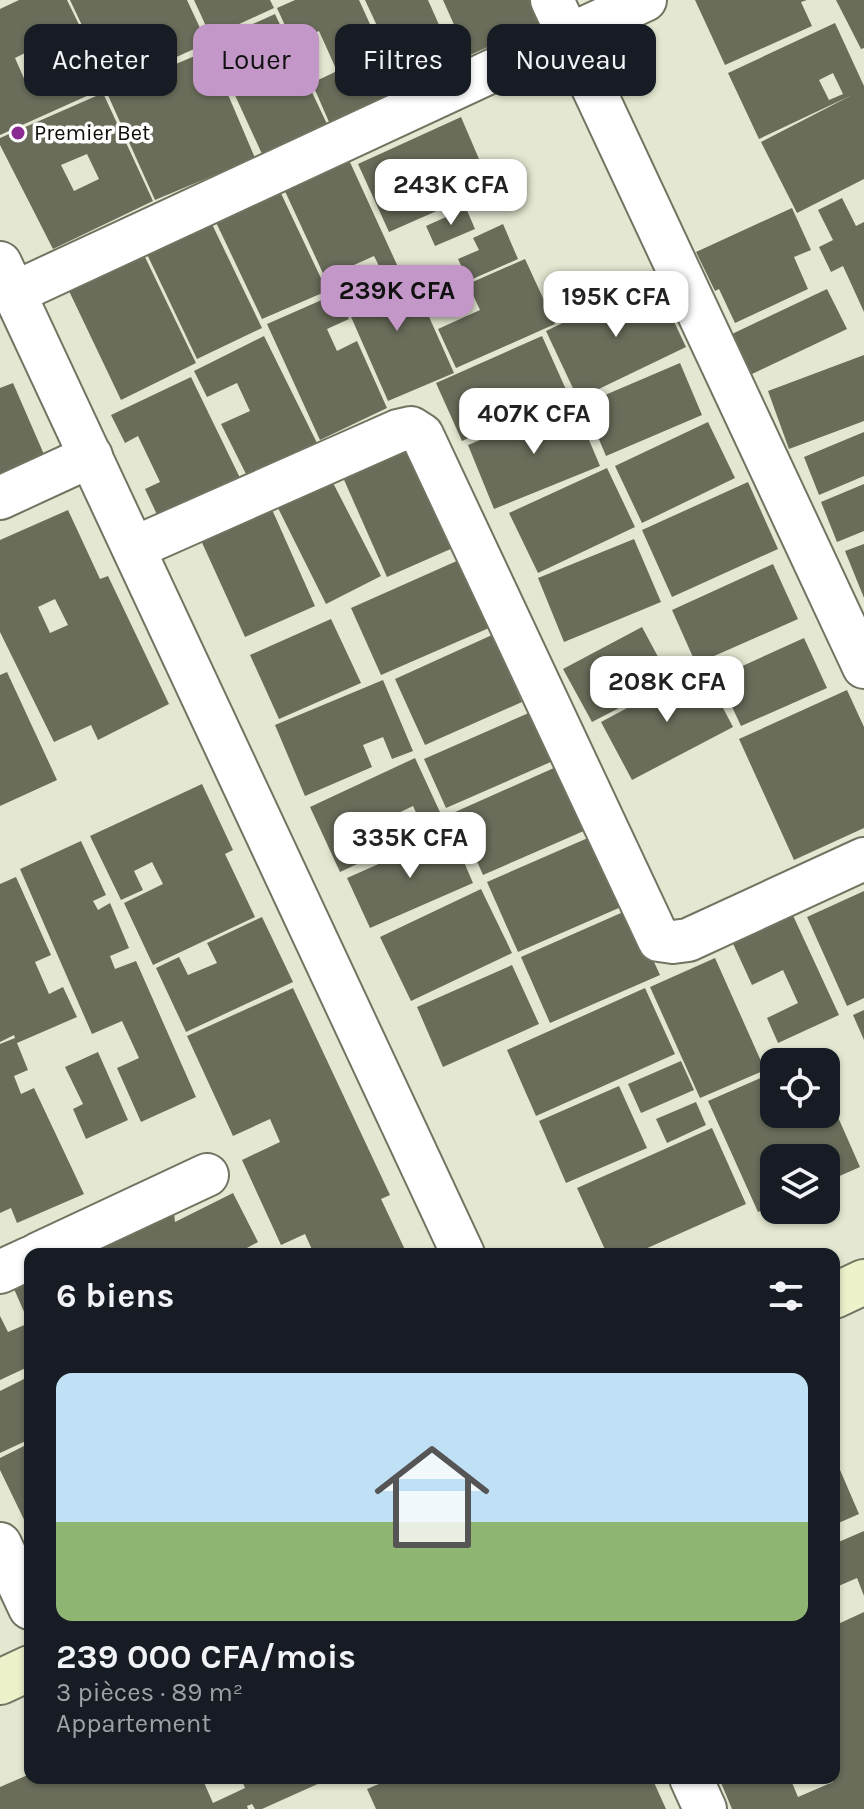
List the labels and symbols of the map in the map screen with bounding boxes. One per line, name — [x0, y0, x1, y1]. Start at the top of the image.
place label: Premier Bet — [34, 120, 150, 146]
marker: Premier Bet — [9, 124, 27, 142]
pin: 243K CFA — [368, 159, 534, 227]
pin: 239K CFA — [314, 265, 480, 333]
pin: 195K CFA — [533, 271, 699, 339]
pin: 407K CFA — [451, 388, 617, 456]
pin: 208K CFA — [584, 656, 750, 724]
pin: 335K CFA — [327, 812, 493, 880]

